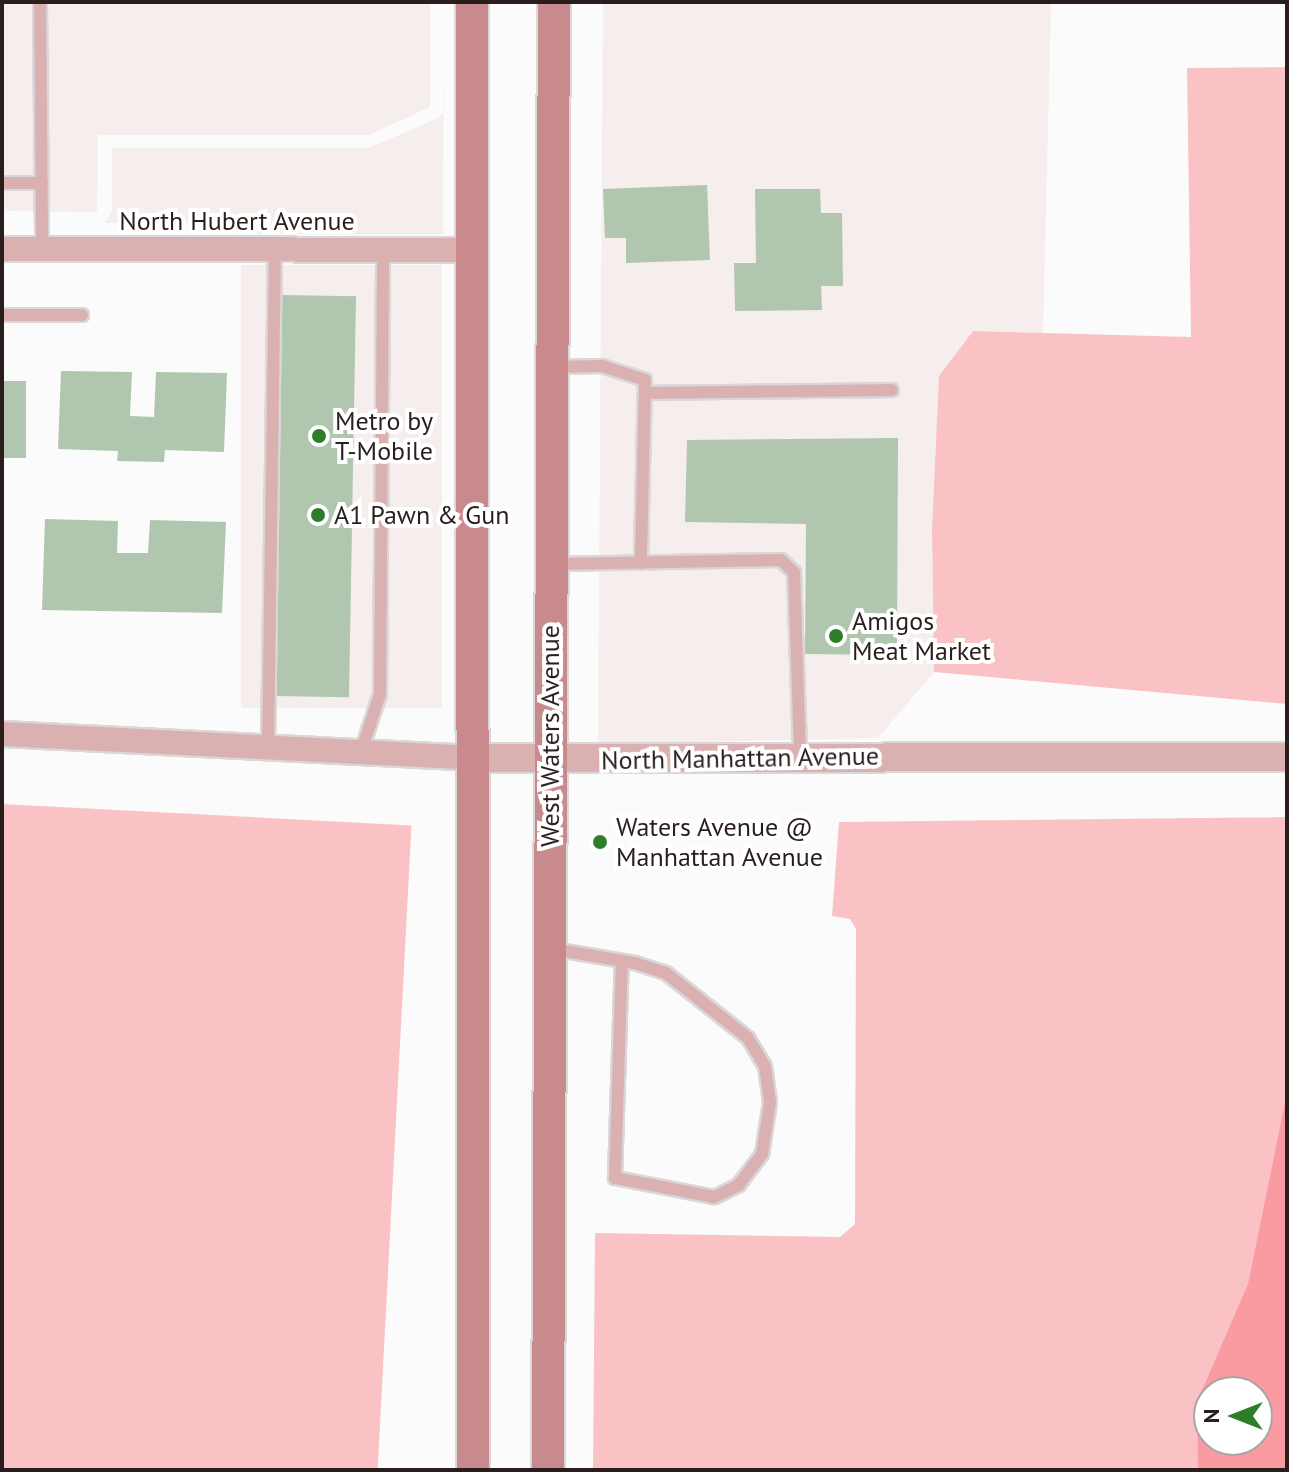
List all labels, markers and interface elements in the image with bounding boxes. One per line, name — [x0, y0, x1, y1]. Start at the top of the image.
street label: North Hubert Avenue — [119, 205, 355, 237]
place label: Metro by T-Mobile — [335, 405, 433, 466]
marker: Metro by T-Mobile — [310, 427, 328, 445]
place label: A1 Pawn & Gun — [334, 499, 509, 531]
marker: A1 Pawn & Gun — [309, 506, 327, 524]
place label: Amigos Meat Market — [852, 605, 991, 666]
street label: West Waters Avenue — [534, 624, 566, 848]
marker: Amigos Meat Market — [827, 627, 845, 645]
street label: North Manhattan Avenue — [600, 740, 880, 776]
place label: Waters Avenue @ Manhattan Avenue — [616, 811, 824, 872]
marker: Waters Avenue @ Manhattan Avenue — [591, 833, 609, 851]
north arrow — [1193, 1376, 1273, 1456]
text: N — [1197, 1409, 1225, 1423]

